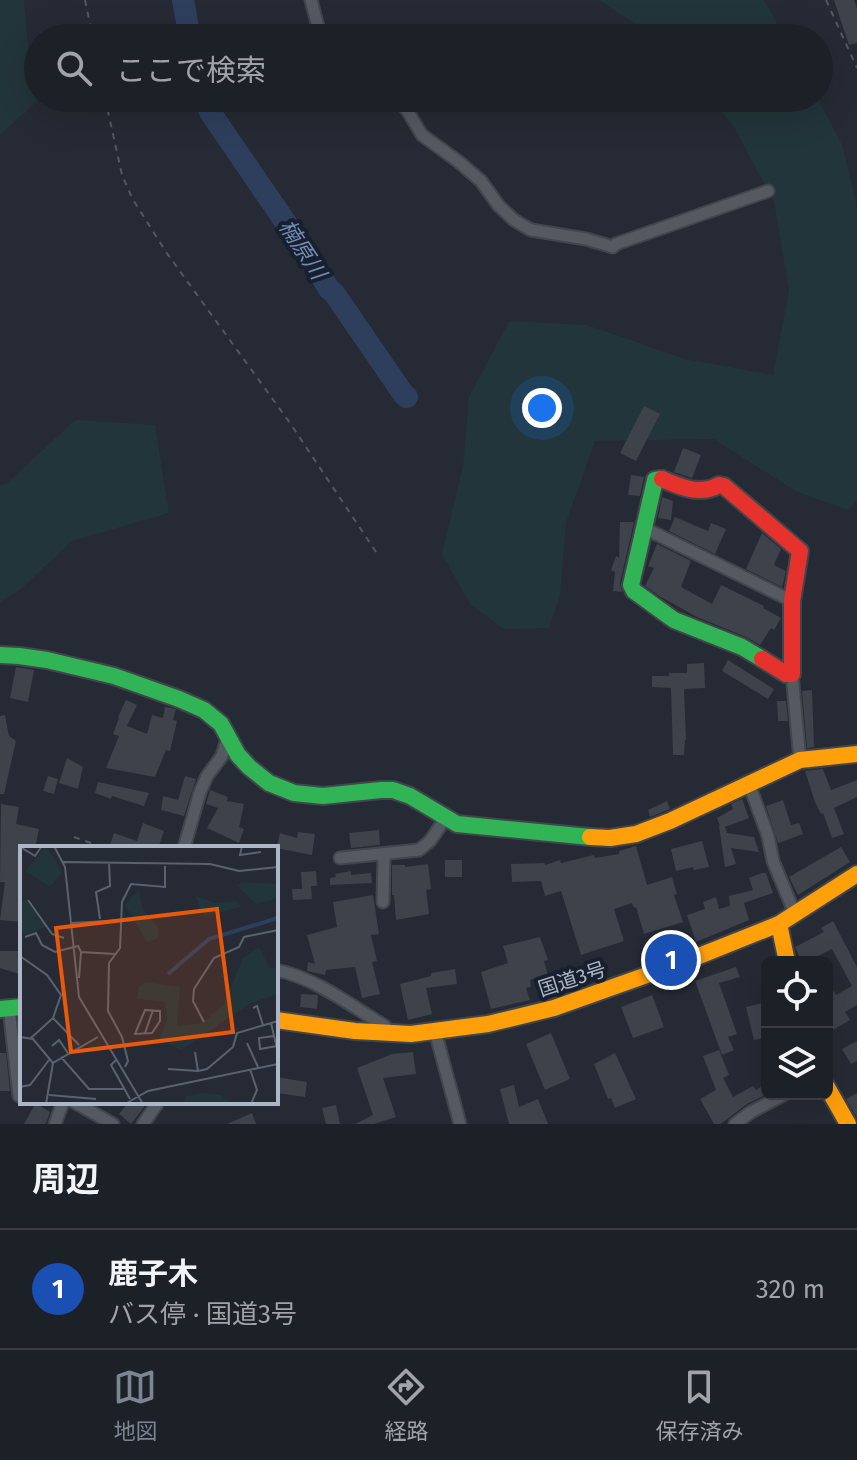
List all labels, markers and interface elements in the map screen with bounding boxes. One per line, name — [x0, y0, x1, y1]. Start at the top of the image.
search box — [24, 24, 833, 112]
icon: search — [52, 46, 96, 90]
text: ここで検索 — [116, 53, 266, 89]
water label: 楠原川 — [273, 214, 333, 286]
your location — [522, 388, 562, 428]
inset map — [20, 846, 278, 1104]
pin: 1 — [645, 930, 697, 990]
map controls — [761, 956, 833, 1100]
button: locate — [761, 956, 833, 1028]
street label: 国道3号 — [535, 957, 609, 1001]
button: layers — [761, 1028, 833, 1100]
text: 周辺 — [32, 1159, 100, 1200]
text: 鹿子木 — [108, 1256, 198, 1292]
text: 1 — [52, 1274, 64, 1305]
text: 320 m — [756, 1274, 825, 1305]
text: バス停 · 国道3号 — [108, 1299, 297, 1330]
tab: 地図 — [113, 1365, 158, 1445]
tab: 経路 — [384, 1365, 429, 1445]
tab: 保存済み — [655, 1365, 744, 1445]

